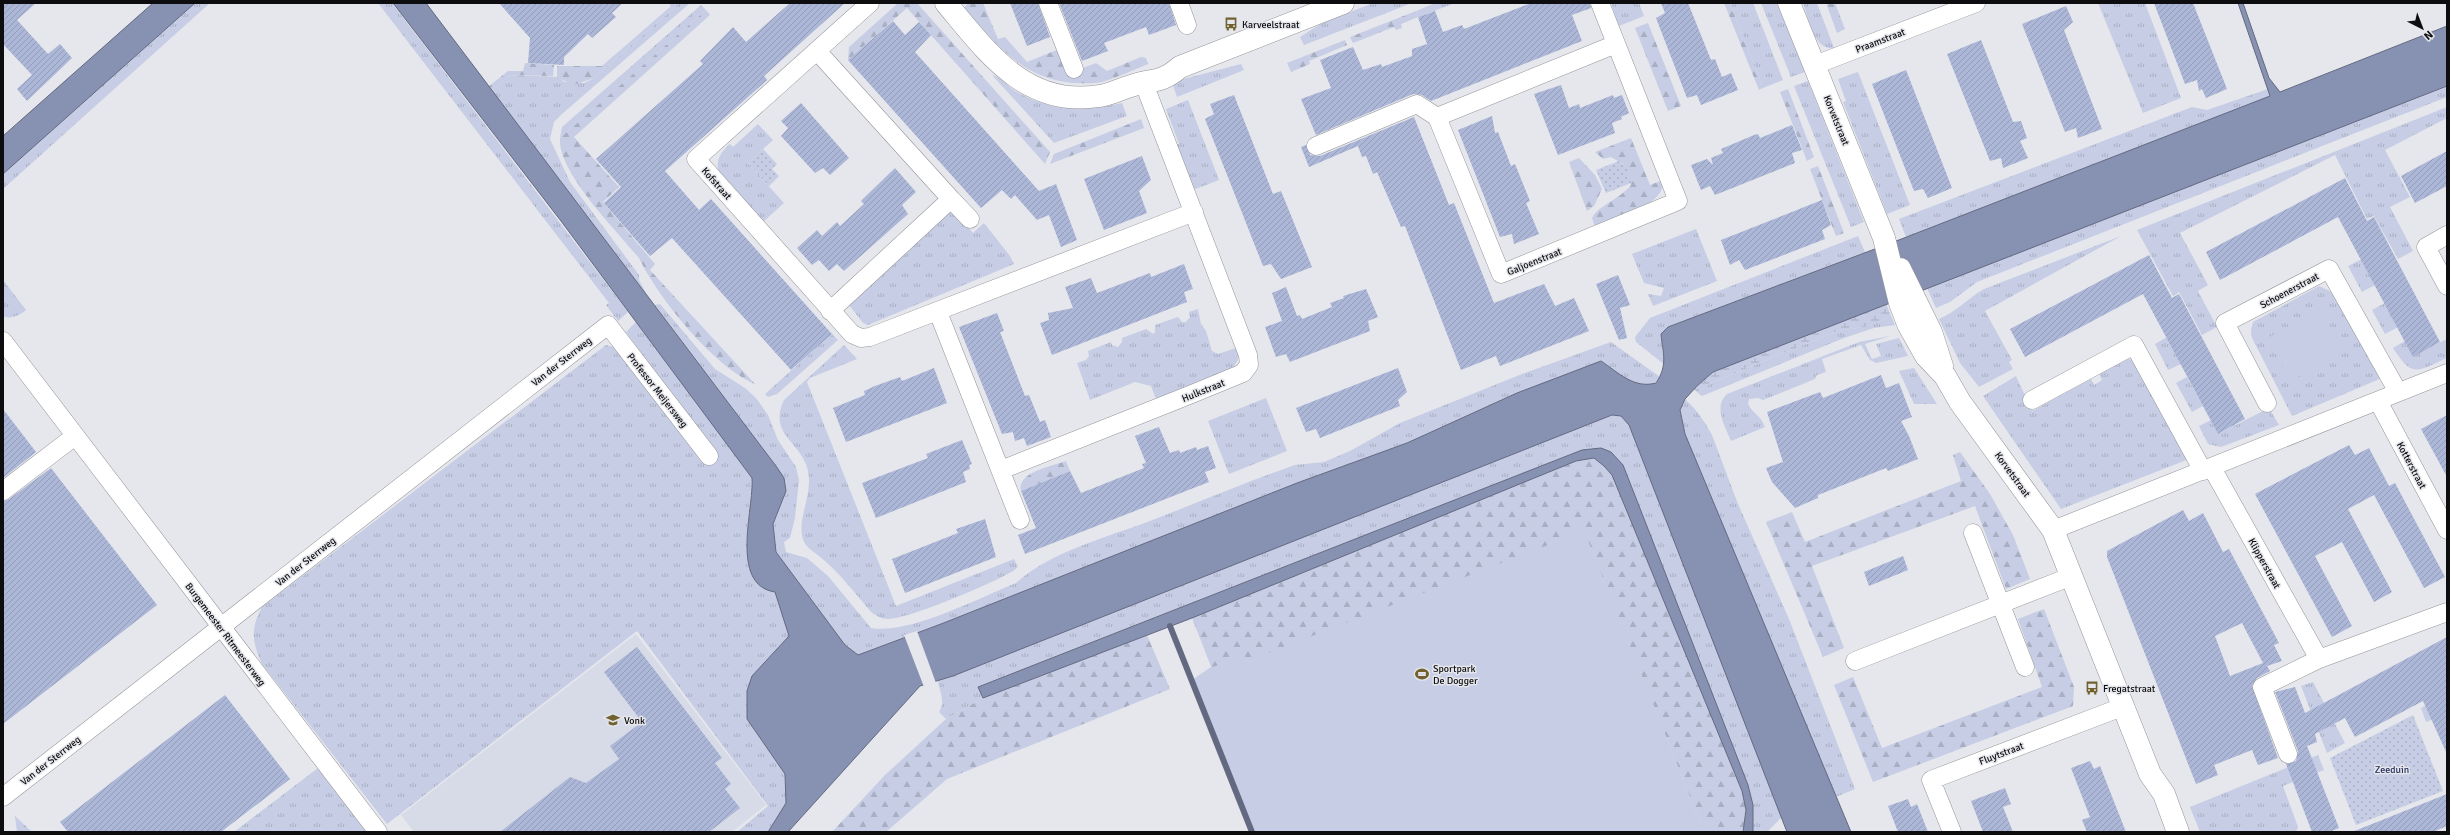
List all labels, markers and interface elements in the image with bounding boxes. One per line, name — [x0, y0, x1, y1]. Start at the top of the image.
north arrow — [2402, 8, 2442, 48]
bus stop icon: Karveelstraat — [1223, 16, 1239, 32]
place label: Karveelstraat — [1242, 19, 1300, 31]
street label: Praamstraat — [1854, 26, 1907, 56]
text: N — [2421, 28, 2436, 42]
street label: Korvetstraat — [1821, 94, 1852, 148]
street label: Kofstraat — [699, 165, 734, 203]
street label: Galjoenstraat — [1505, 245, 1564, 278]
street label: Schoenerstraat — [2258, 270, 2321, 311]
street label: Van der Sterrweg — [529, 335, 594, 389]
street label: Professor Meijersweg — [624, 351, 690, 430]
street label: Hulkstraat — [1180, 377, 1227, 405]
street label: Kotterstraat — [2394, 440, 2429, 491]
street label: Korvetstraat — [1992, 450, 2033, 500]
street label: Van der Sterrweg — [273, 535, 338, 589]
street label: Klipperstraat — [2245, 536, 2283, 591]
street label: Burgemeester Ritmeesterweg — [182, 581, 268, 689]
place label: Sportpark De Dogger — [1433, 663, 1478, 687]
sports icon: Sportpark De Dogger — [1414, 666, 1430, 682]
bus stop icon: Fregatstraat — [2084, 680, 2100, 696]
place label: Fregatstraat — [2103, 683, 2156, 695]
school or university icon: Vonk — [605, 712, 621, 728]
place label: Vonk — [624, 715, 645, 727]
street label: Van der Sterrweg — [18, 734, 83, 788]
street label: Fluytstraat — [1977, 740, 2026, 768]
park label: Zeeduin — [2375, 764, 2409, 776]

